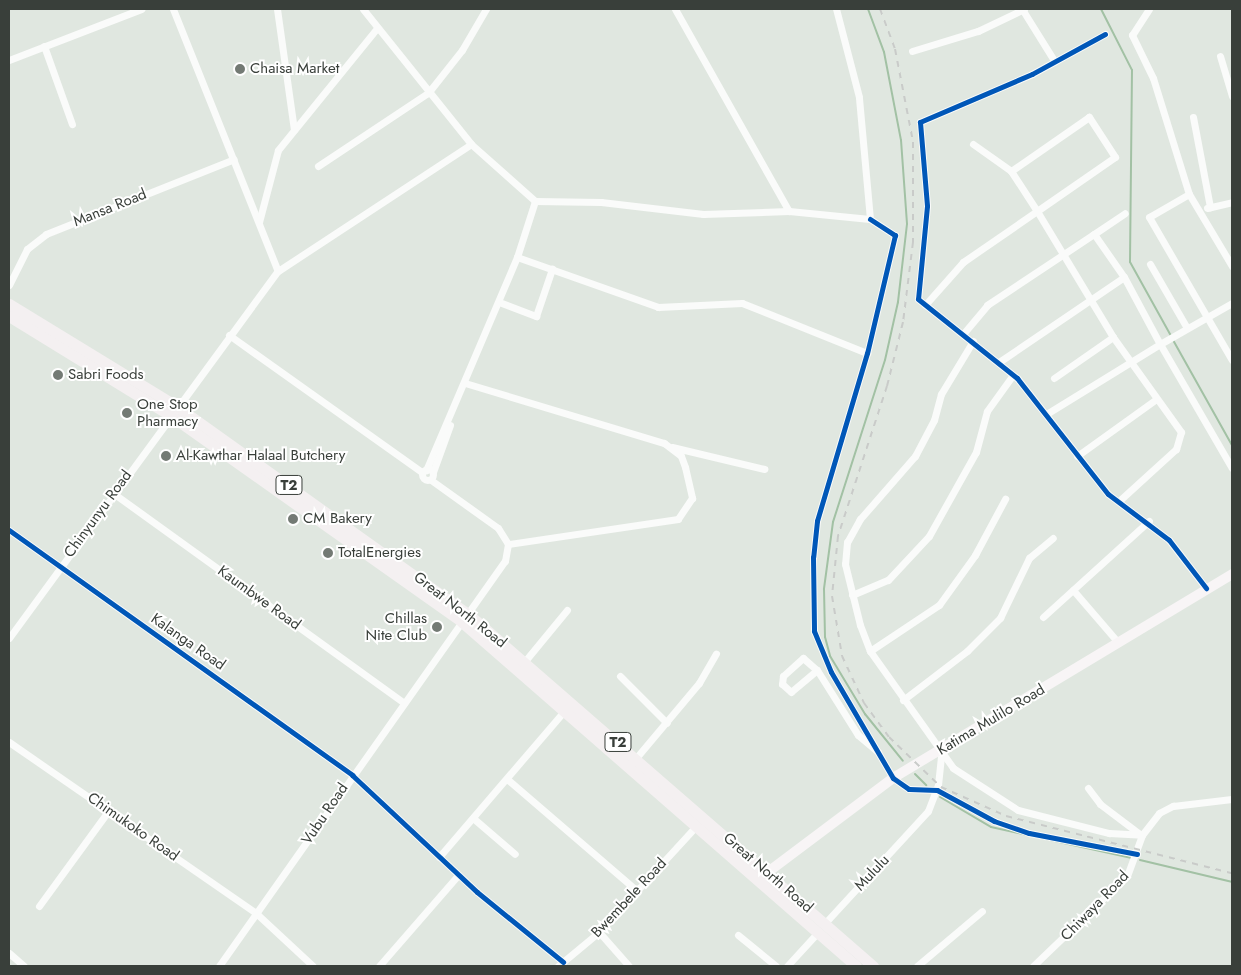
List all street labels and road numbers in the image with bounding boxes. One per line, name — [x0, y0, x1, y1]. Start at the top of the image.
street label: Mansa Road — [71, 185, 149, 231]
street label: Chinyunyu Road — [60, 467, 136, 561]
road number: T2 — [275, 474, 303, 496]
street label: Kaumbwe Road — [214, 562, 304, 634]
street label: Great North Road — [410, 568, 510, 652]
street label: Kalanga Road — [147, 610, 229, 674]
street label: Katima Mulilo Road — [934, 681, 1048, 759]
road number: T2 — [604, 730, 632, 754]
street label: Vubu Road — [298, 780, 352, 848]
street label: Chimukoko Road — [84, 789, 182, 865]
street label: Great North Road — [720, 829, 816, 917]
street label: Mululu — [851, 851, 893, 895]
street label: Bwembele Road — [588, 855, 670, 941]
street label: Chiwaya Road — [1057, 867, 1133, 945]

